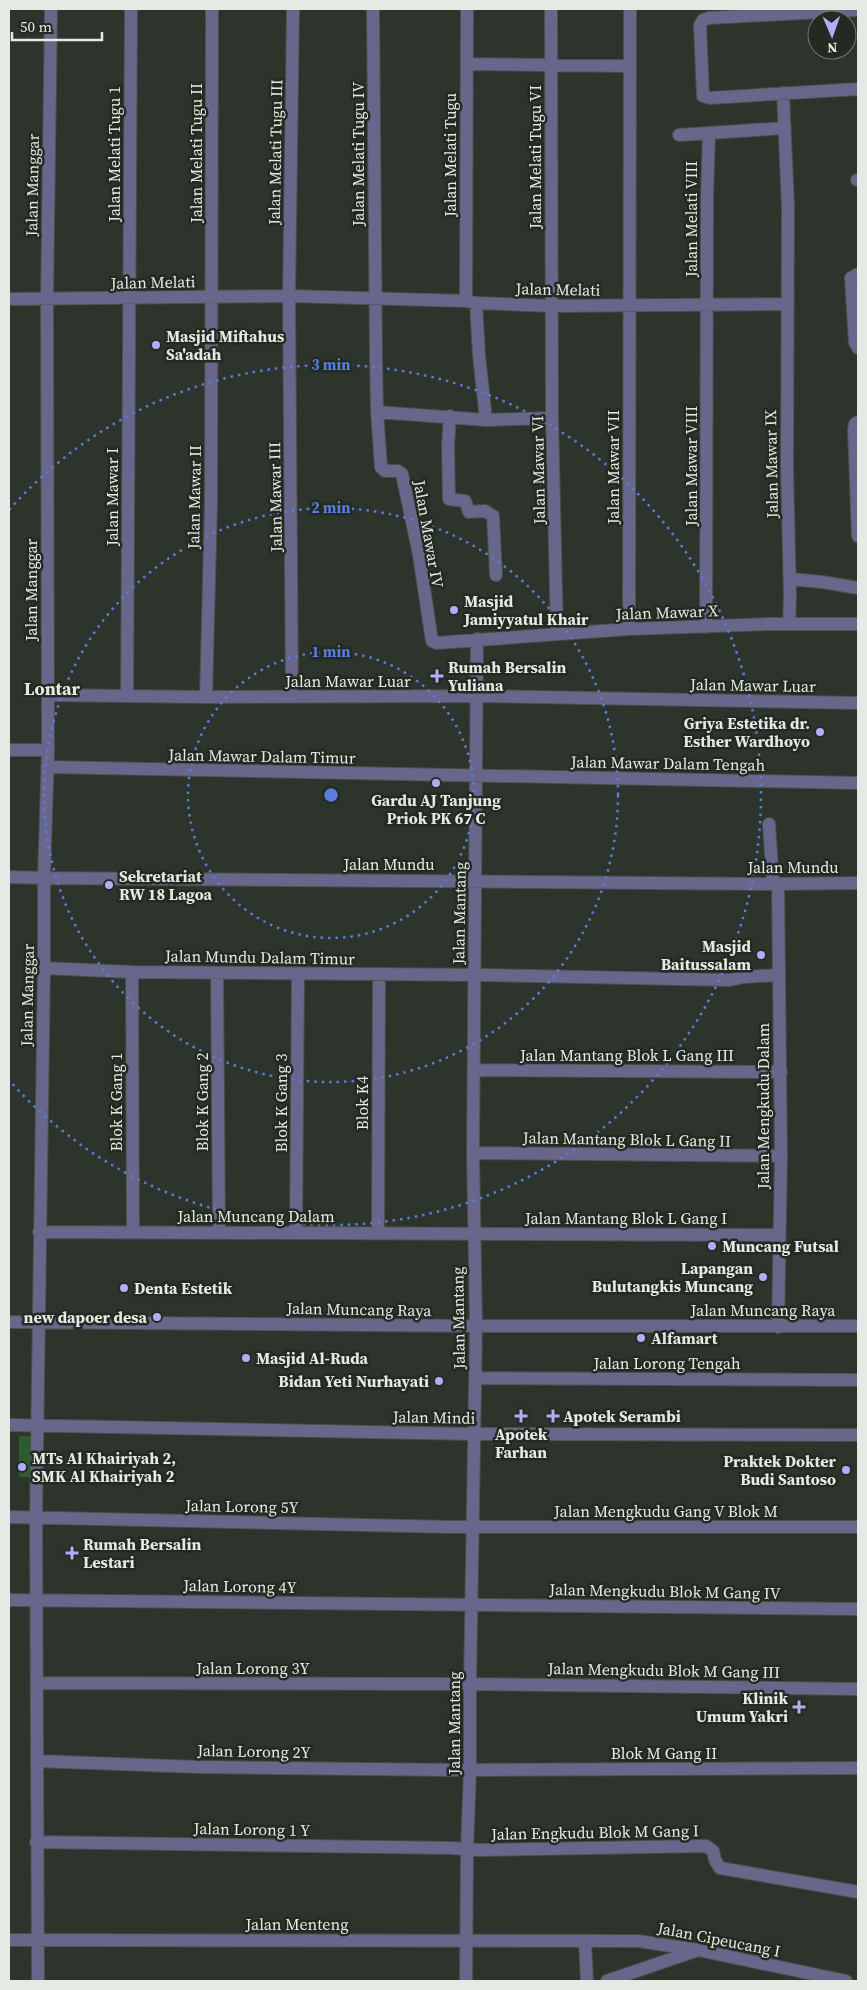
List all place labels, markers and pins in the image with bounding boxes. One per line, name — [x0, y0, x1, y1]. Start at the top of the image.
place label: Masjid Miftahus Sa'adah — [166, 325, 284, 365]
marker: Masjid Miftahus Sa'adah — [150, 339, 162, 351]
place label: Masjid Jamiyyatul Khair — [463, 590, 589, 630]
marker: Masjid Jamiyyatul Khair — [448, 604, 460, 616]
place label: Rumah Bersalin Yuliana — [448, 656, 566, 696]
marker: Rumah Bersalin Yuliana — [430, 669, 444, 683]
place label: Griya Estetika dr. Esther Wardhoyo — [683, 712, 810, 752]
marker: Griya Estetika dr. Esther Wardhoyo — [814, 726, 826, 738]
marker: Gardu AJ Tanjung Priok PK 67 C — [430, 777, 442, 789]
centre of rings — [322, 786, 340, 804]
place label: Gardu AJ Tanjung Priok PK 67 C — [371, 789, 501, 829]
place label: Sekretariat RW 18 Lagoa — [119, 865, 213, 905]
marker: Sekretariat RW 18 Lagoa — [103, 879, 115, 891]
place label: Masjid Baitussalam — [661, 935, 751, 975]
marker: Masjid Baitussalam — [755, 949, 767, 961]
place label: Muncang Futsal — [722, 1235, 839, 1257]
marker: Muncang Futsal — [706, 1240, 718, 1252]
place label: Lapangan Bulutangkis Muncang — [592, 1257, 753, 1297]
marker: Lapangan Bulutangkis Muncang — [757, 1271, 769, 1283]
place label: Denta Estetik — [134, 1277, 233, 1299]
marker: Denta Estetik — [118, 1282, 130, 1294]
place label: new dapoer desa — [24, 1306, 147, 1328]
marker: new dapoer desa — [151, 1311, 163, 1323]
place label: Alfamart — [651, 1327, 718, 1349]
marker: Alfamart — [635, 1332, 647, 1344]
place label: Masjid Al-Ruda — [256, 1347, 369, 1369]
marker: Masjid Al-Ruda — [240, 1352, 252, 1364]
place label: Bidan Yeti Nurhayati — [278, 1370, 429, 1392]
marker: Bidan Yeti Nurhayati — [433, 1375, 445, 1387]
place label: Apotek Serambi — [563, 1405, 681, 1427]
marker: Apotek Farhan — [515, 1410, 527, 1422]
marker: Apotek Serambi — [547, 1410, 559, 1422]
place label: Apotek Farhan — [495, 1423, 548, 1463]
place label: MTs Al Khairiyah 2, SMK Al Khairiyah 2 — [32, 1447, 176, 1487]
place label: Praktek Dokter Budi Santoso — [723, 1450, 837, 1490]
marker: MTs Al Khairiyah 2, SMK Al Khairiyah 2 — [16, 1461, 28, 1473]
marker: Praktek Dokter Budi Santoso — [840, 1464, 852, 1476]
place label: Rumah Bersalin Lestari — [83, 1533, 201, 1573]
marker: Rumah Bersalin Lestari — [65, 1546, 79, 1560]
place label: Klinik Umum Yakri — [696, 1687, 788, 1727]
marker: Klinik Umum Yakri — [792, 1700, 806, 1714]

